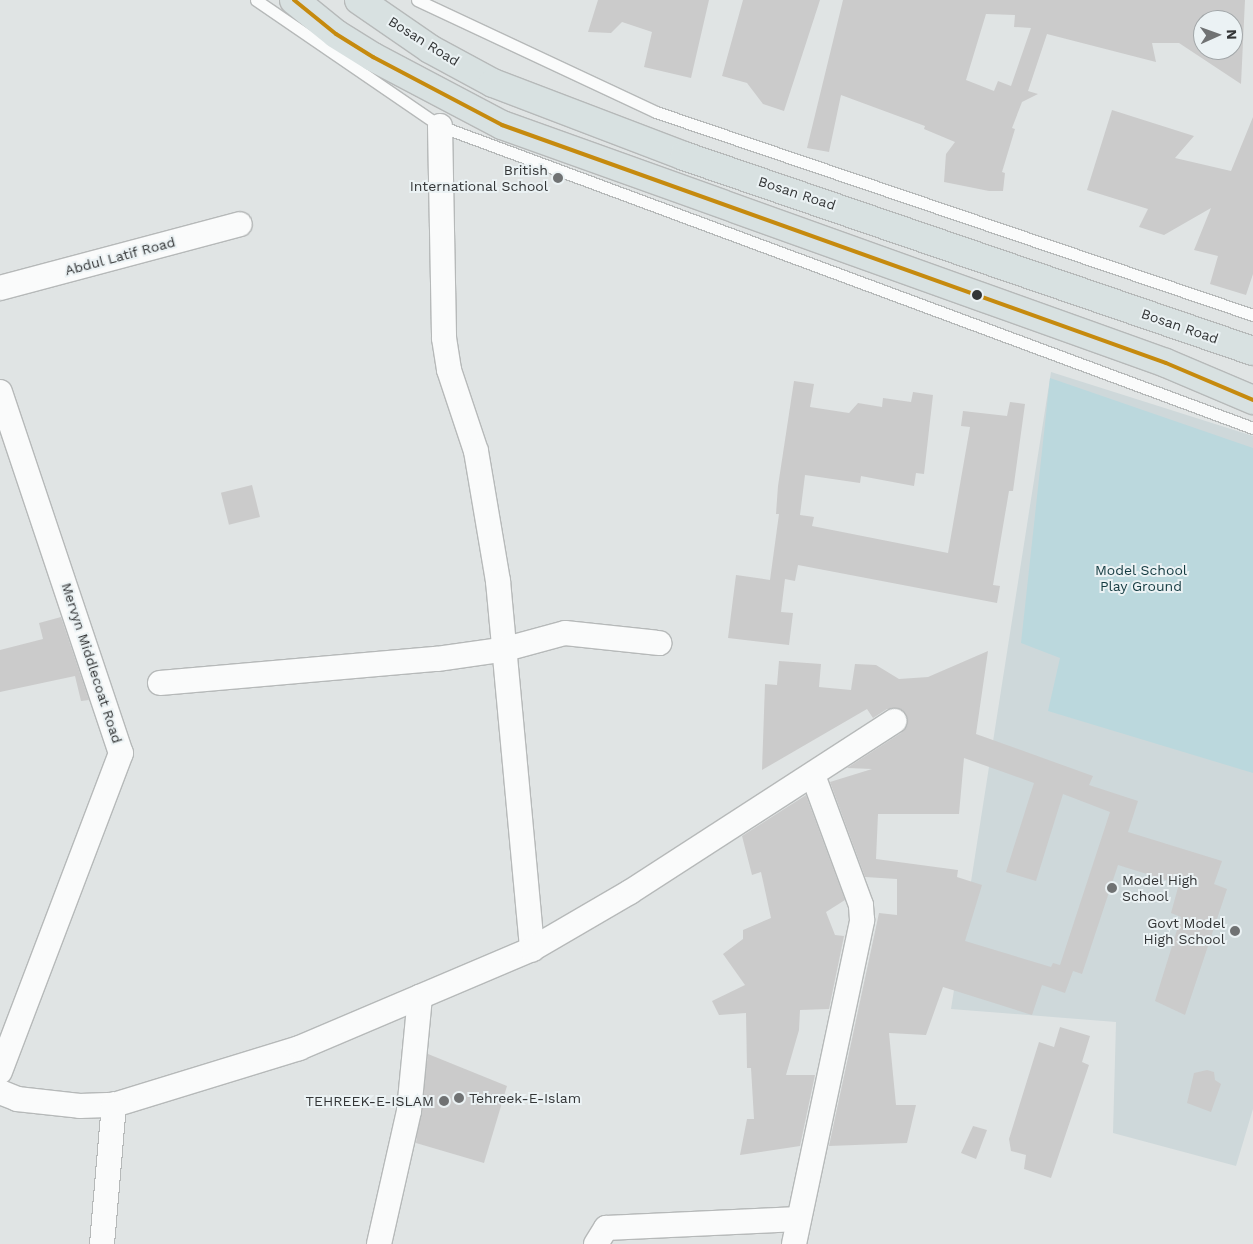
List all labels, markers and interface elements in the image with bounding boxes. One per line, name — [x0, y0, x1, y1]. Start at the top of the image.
north arrow — [1193, 10, 1243, 60]
street label: Bosan Road — [385, 13, 463, 69]
text: N — [1224, 29, 1240, 40]
place label: British International School — [409, 162, 548, 194]
marker: British International School — [552, 172, 564, 184]
street label: Bosan Road — [756, 173, 838, 213]
street label: Abdul Latif Road — [63, 233, 177, 279]
unlabelled marker — [972, 290, 982, 300]
street label: Bosan Road — [1139, 305, 1221, 347]
park label: Model School Play Ground — [1095, 562, 1187, 594]
street label: Mervyn Middlecoat Road — [58, 581, 126, 745]
place label: Model High School — [1122, 872, 1198, 904]
marker: Model High School — [1106, 882, 1118, 894]
place label: Govt Model High School — [1144, 915, 1225, 948]
marker: Govt Model High School — [1229, 925, 1241, 937]
place label: Tehreek-E-Islam — [469, 1090, 581, 1106]
marker: Tehreek-E-Islam — [453, 1092, 465, 1104]
place label: TEHREEK-E-ISLAM — [306, 1093, 434, 1109]
marker: TEHREEK-E-ISLAM — [438, 1095, 450, 1107]

